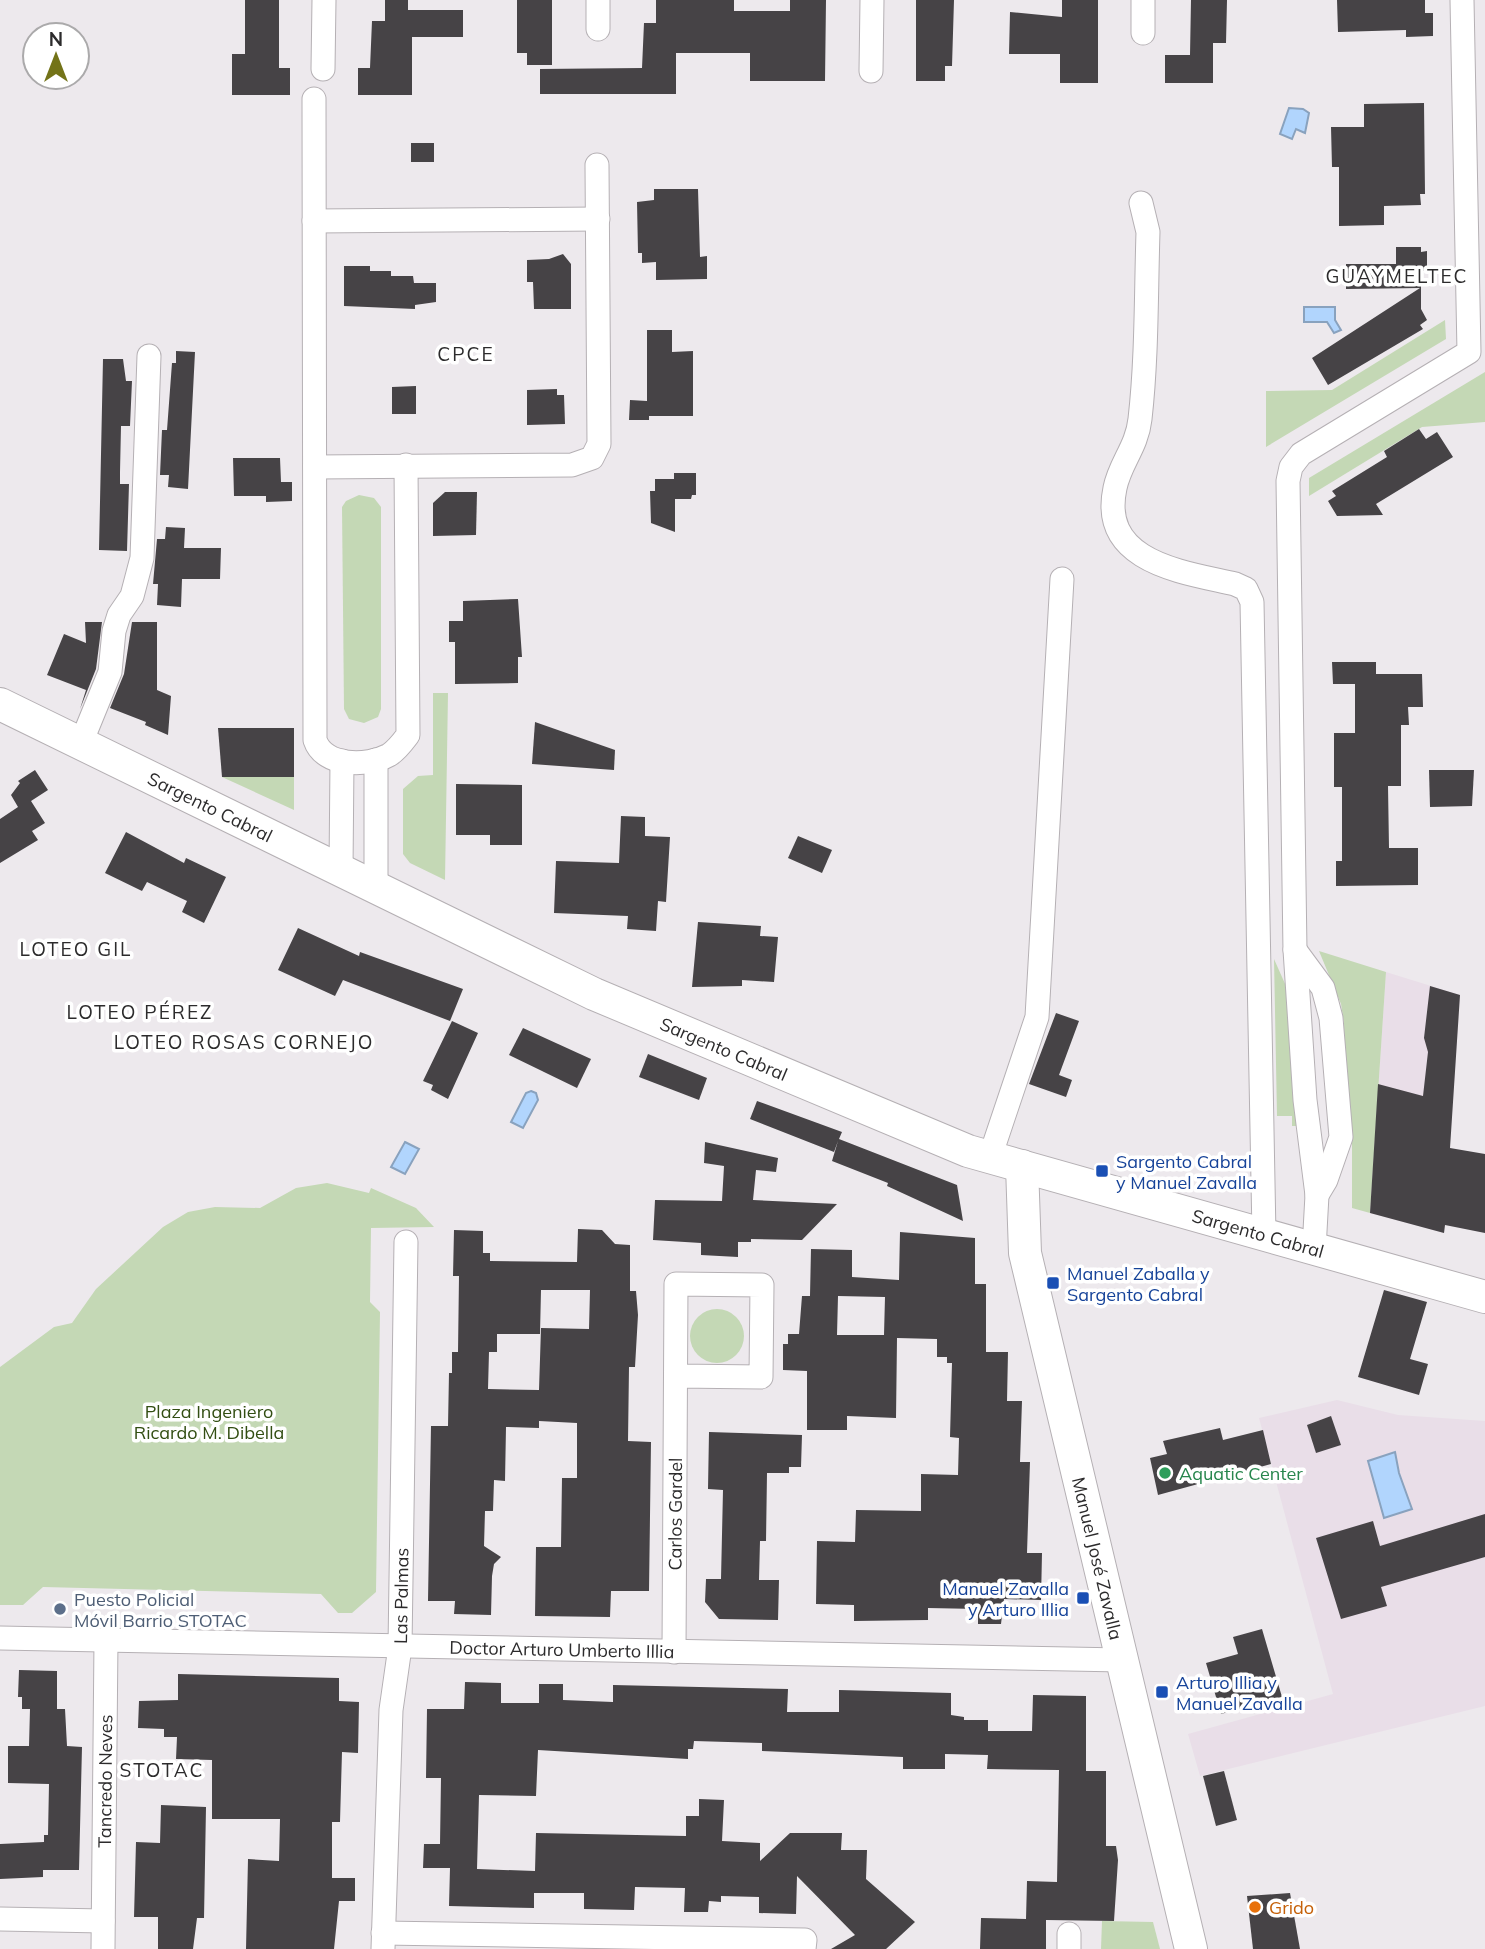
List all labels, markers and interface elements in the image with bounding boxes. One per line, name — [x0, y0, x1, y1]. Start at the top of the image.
north arrow — [21, 21, 91, 91]
text: N — [49, 27, 63, 51]
district label: GUAYMELTEC — [1325, 264, 1469, 288]
district label: CPCE — [437, 342, 495, 366]
street label: Sargento Cabral — [144, 766, 276, 847]
district label: LOTEO GIL — [20, 937, 132, 961]
district label: LOTEO PÉREZ — [67, 1000, 213, 1024]
street label: Sargento Cabral — [657, 1012, 791, 1086]
district label: LOTEO ROSAS CORNEJO — [114, 1030, 374, 1054]
place label: Sargento Cabral y Manuel Zavalla — [1116, 1150, 1257, 1194]
marker: Sargento Cabral y Manuel Zavalla — [1094, 1163, 1110, 1179]
street label: Sargento Cabral — [1189, 1203, 1327, 1262]
place label: Manuel Zaballa y Sargento Cabral — [1067, 1262, 1210, 1306]
marker: Manuel Zaballa y Sargento Cabral — [1045, 1275, 1061, 1291]
park label: Plaza Ingeniero Ricardo M. Dibella — [134, 1400, 284, 1444]
street label: Carlos Gardel — [663, 1457, 687, 1571]
place label: Aquatic Center — [1179, 1462, 1303, 1485]
marker: Aquatic Center — [1157, 1465, 1173, 1481]
street label: Manuel José Zavalla — [1067, 1475, 1128, 1642]
street label: Las Palmas — [389, 1547, 413, 1644]
place label: Manuel Zavalla y Arturo Illia — [942, 1577, 1069, 1621]
place label: Puesto Policial Móvil Barrio STOTAC — [74, 1588, 247, 1632]
marker: Manuel Zavalla y Arturo Illia — [1075, 1590, 1091, 1606]
marker: Puesto Policial Móvil Barrio STOTAC — [52, 1601, 68, 1617]
street label: Doctor Arturo Umberto Illia — [449, 1635, 675, 1663]
place label: Arturo Illia y Manuel Zavalla — [1176, 1671, 1303, 1715]
marker: Arturo Illia y Manuel Zavalla — [1154, 1684, 1170, 1700]
street label: Tancredo Neves — [92, 1714, 117, 1848]
district label: STOTAC — [120, 1758, 204, 1782]
place label: Grido — [1269, 1896, 1314, 1919]
marker: Grido — [1247, 1899, 1263, 1915]

